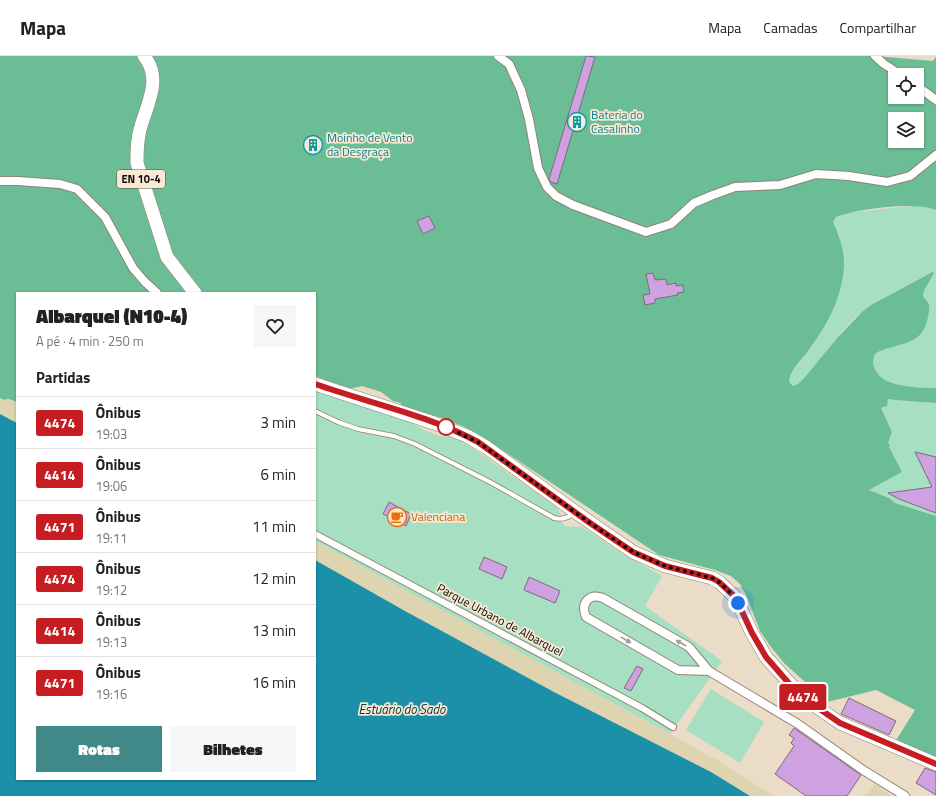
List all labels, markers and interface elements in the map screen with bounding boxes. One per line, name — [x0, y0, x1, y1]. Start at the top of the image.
text: Mapa — [20, 13, 66, 42]
text: Mapa — [708, 17, 741, 38]
text: Camadas — [763, 17, 818, 38]
text: Compartilhar — [840, 17, 916, 38]
map controls — [888, 68, 924, 148]
button: locate — [888, 68, 924, 104]
place label: Bateria do Casalinho — [591, 105, 643, 138]
building icon: Bateria do Casalinho — [566, 111, 588, 133]
button: layers — [888, 112, 924, 148]
place label: Moinho de Vento da Desgraça — [327, 128, 413, 161]
building icon: Moinho de Vento da Desgraça — [302, 134, 324, 156]
road number: EN 10-4 — [117, 170, 165, 188]
text: Albarquel (N10-4) — [36, 301, 187, 330]
button: heart — [254, 305, 296, 347]
text: A pé · 4 min · 250 m — [36, 331, 144, 351]
text: Partidas — [36, 366, 90, 389]
text: Ônibus — [95, 401, 141, 424]
text: 3 min — [260, 411, 296, 434]
text: 4474 — [44, 412, 75, 433]
unlabelled marker — [437, 418, 455, 436]
text: 19:03 — [95, 424, 127, 444]
text: Ônibus — [95, 453, 141, 476]
text: 6 min — [260, 463, 296, 486]
text: 4414 — [44, 464, 75, 485]
text: 19:06 — [95, 476, 127, 496]
text: Ônibus — [95, 505, 141, 528]
cafe icon: Valenciana — [386, 506, 408, 528]
place label: Valenciana — [411, 507, 465, 526]
text: 11 min — [252, 515, 296, 538]
text: 4471 — [44, 516, 75, 537]
text: 19:11 — [95, 528, 127, 548]
text: Ônibus — [95, 557, 141, 580]
text: 12 min — [252, 567, 296, 590]
text: 4474 — [44, 568, 75, 589]
street label: Parque Urbano de Albarquel — [434, 578, 567, 661]
text: 19:12 — [95, 580, 127, 600]
your location — [728, 593, 748, 613]
text: Ônibus — [95, 609, 141, 632]
text: 13 min — [252, 619, 296, 642]
text: 4414 — [44, 620, 75, 641]
text: 19:13 — [95, 632, 127, 652]
one-way arrow — [620, 637, 632, 644]
one-way arrow — [676, 640, 687, 647]
text: Ônibus — [95, 661, 141, 684]
text: 16 min — [252, 671, 296, 694]
text: 4471 — [44, 672, 75, 693]
text: 19:16 — [95, 684, 127, 704]
line badge: 4474 — [775, 684, 831, 710]
text: 4474 — [787, 686, 819, 707]
water label: Estuário do Sado — [358, 699, 446, 719]
button: Rotas — [36, 726, 162, 772]
button: Bilhetes — [170, 726, 296, 772]

